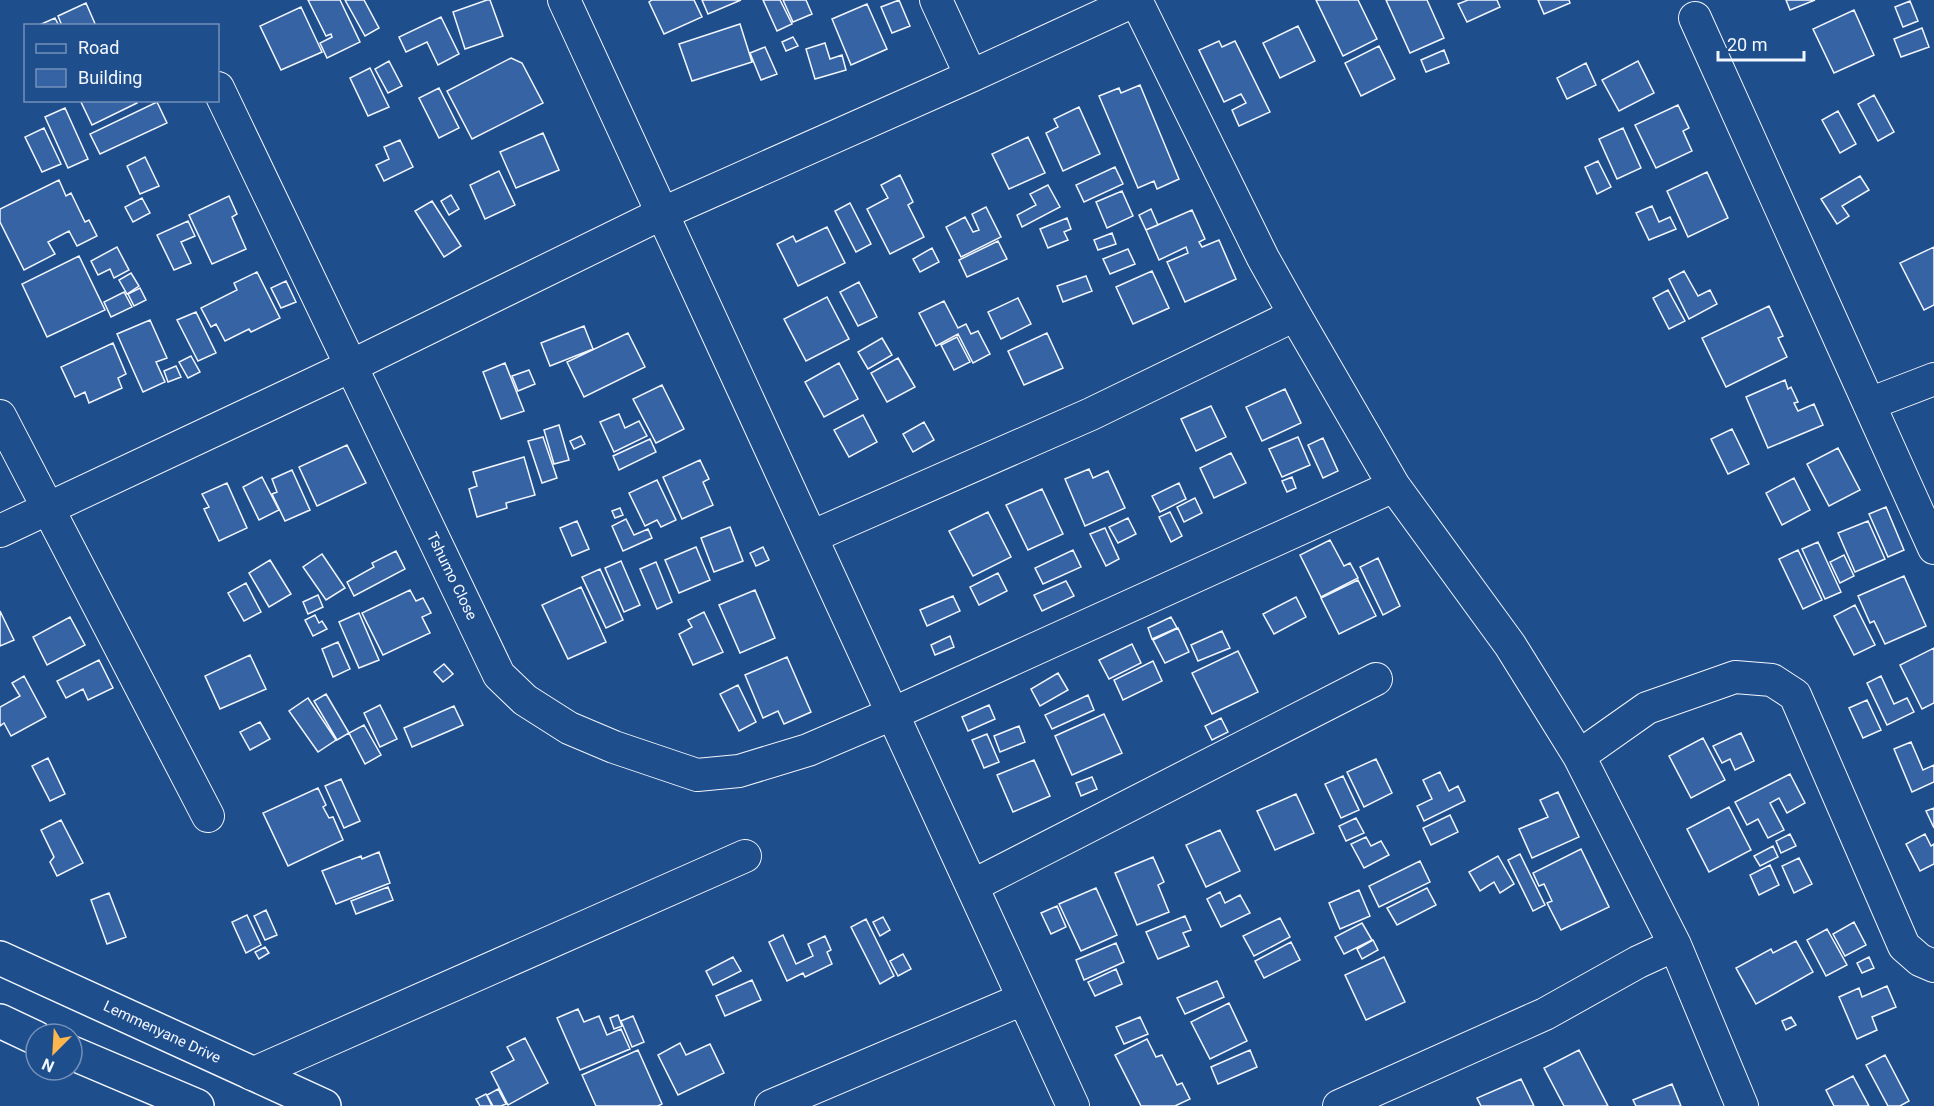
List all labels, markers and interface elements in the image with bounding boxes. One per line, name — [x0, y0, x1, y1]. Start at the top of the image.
legend — [24, 24, 219, 102]
scale bar — [1718, 24, 1804, 62]
text: 20 m — [1727, 34, 1767, 55]
text: Road — [78, 37, 119, 58]
text: Building — [78, 67, 142, 88]
street label: Tshumo Close — [423, 529, 481, 623]
street label: Lemmenyane Drive — [100, 997, 224, 1067]
north arrow — [24, 1022, 84, 1082]
text: N — [39, 1054, 57, 1076]

